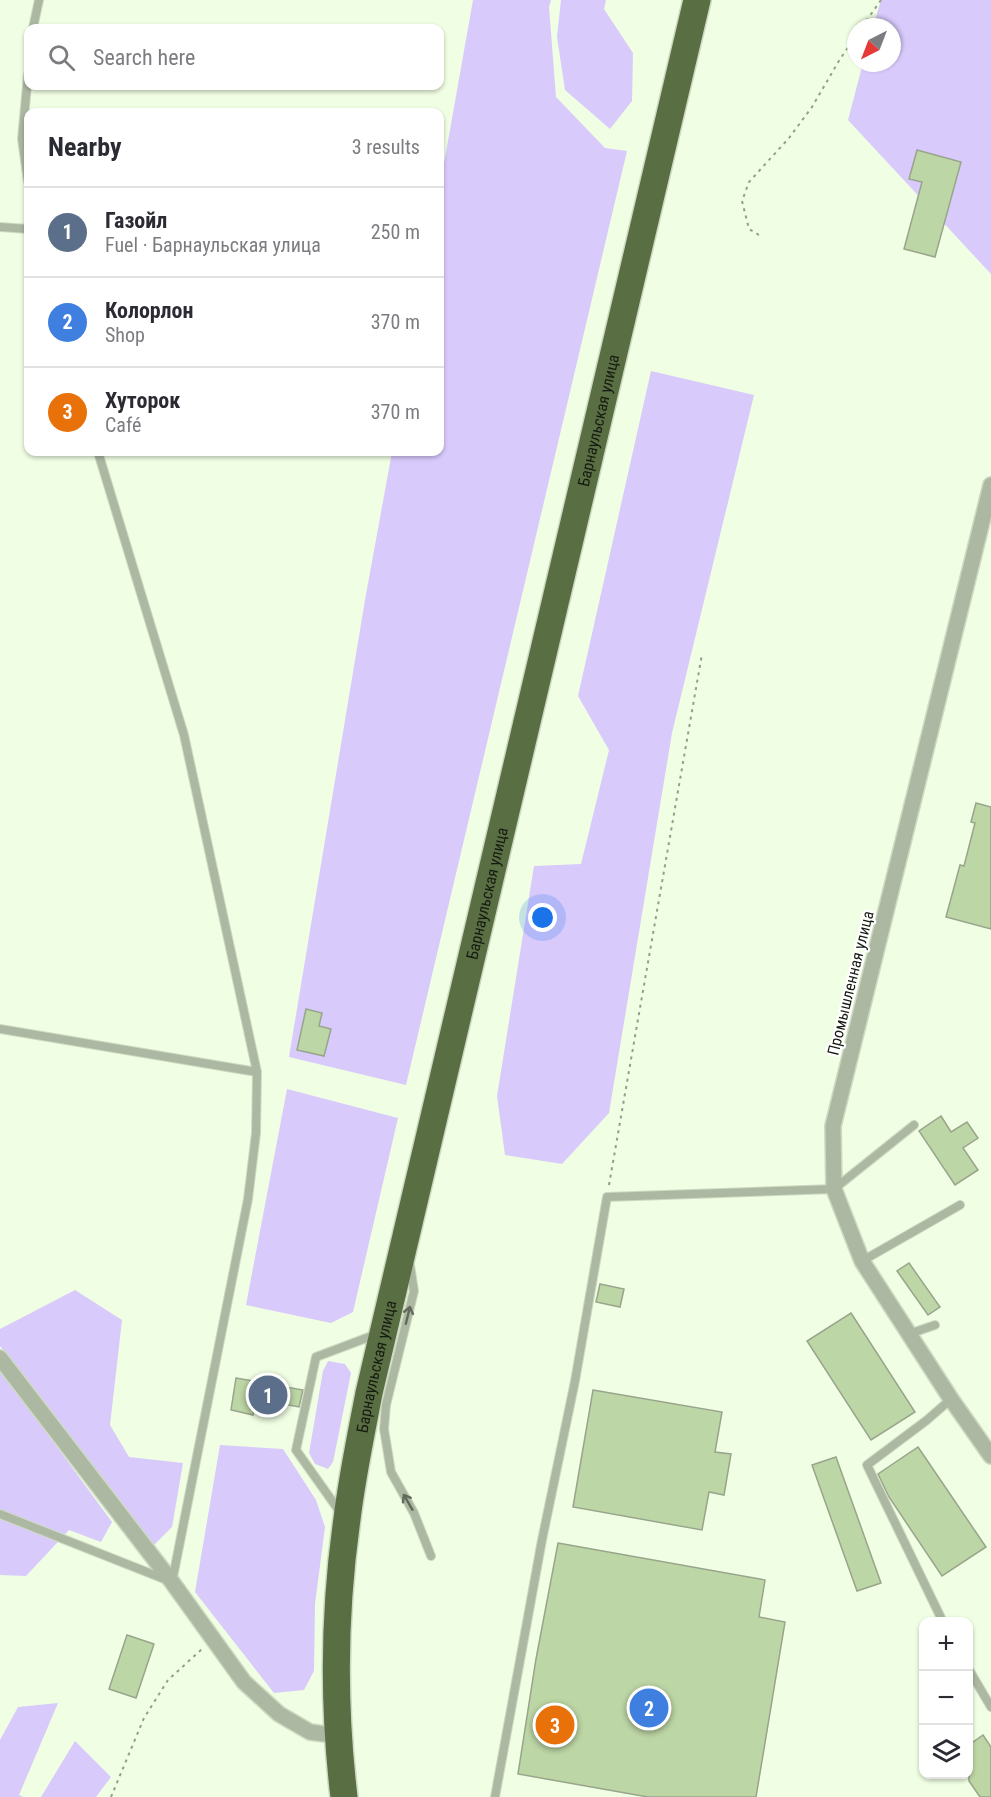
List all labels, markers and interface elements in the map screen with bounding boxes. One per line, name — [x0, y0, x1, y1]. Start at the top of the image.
north arrow — [847, 18, 901, 72]
search box — [24, 24, 444, 90]
icon: search — [45, 41, 78, 74]
text: Search here — [93, 45, 195, 70]
text: Nearby — [48, 132, 122, 162]
text: 3 results — [352, 135, 420, 159]
text: Газойл — [105, 208, 167, 233]
text: 1 — [62, 220, 73, 244]
text: 250 m — [371, 220, 420, 244]
text: Fuel · Барнаульская улица — [105, 233, 321, 257]
text: Колорлон — [105, 298, 194, 323]
text: 2 — [62, 310, 73, 334]
text: 370 m — [371, 310, 420, 334]
text: Shop — [105, 323, 145, 347]
street label: Барнаульская улица — [574, 353, 623, 488]
text: Хуторок — [105, 388, 180, 413]
text: 3 — [62, 400, 73, 424]
text: 370 m — [371, 400, 420, 424]
text: Café — [105, 413, 141, 437]
street label: Барнаульская улица — [462, 826, 512, 961]
your location — [528, 903, 557, 932]
street label: Промышленная улица — [823, 909, 878, 1057]
street label: Барнаульская улица — [352, 1299, 400, 1434]
one-way arrow — [403, 1305, 415, 1324]
pin: 1 — [248, 1372, 288, 1418]
one-way arrow — [402, 1494, 414, 1511]
map controls — [919, 1617, 973, 1779]
button: + — [919, 1617, 973, 1671]
button: − — [919, 1671, 973, 1725]
pin: 2 — [630, 1686, 668, 1730]
pin: 3 — [536, 1702, 574, 1748]
button: layers — [919, 1725, 973, 1779]

